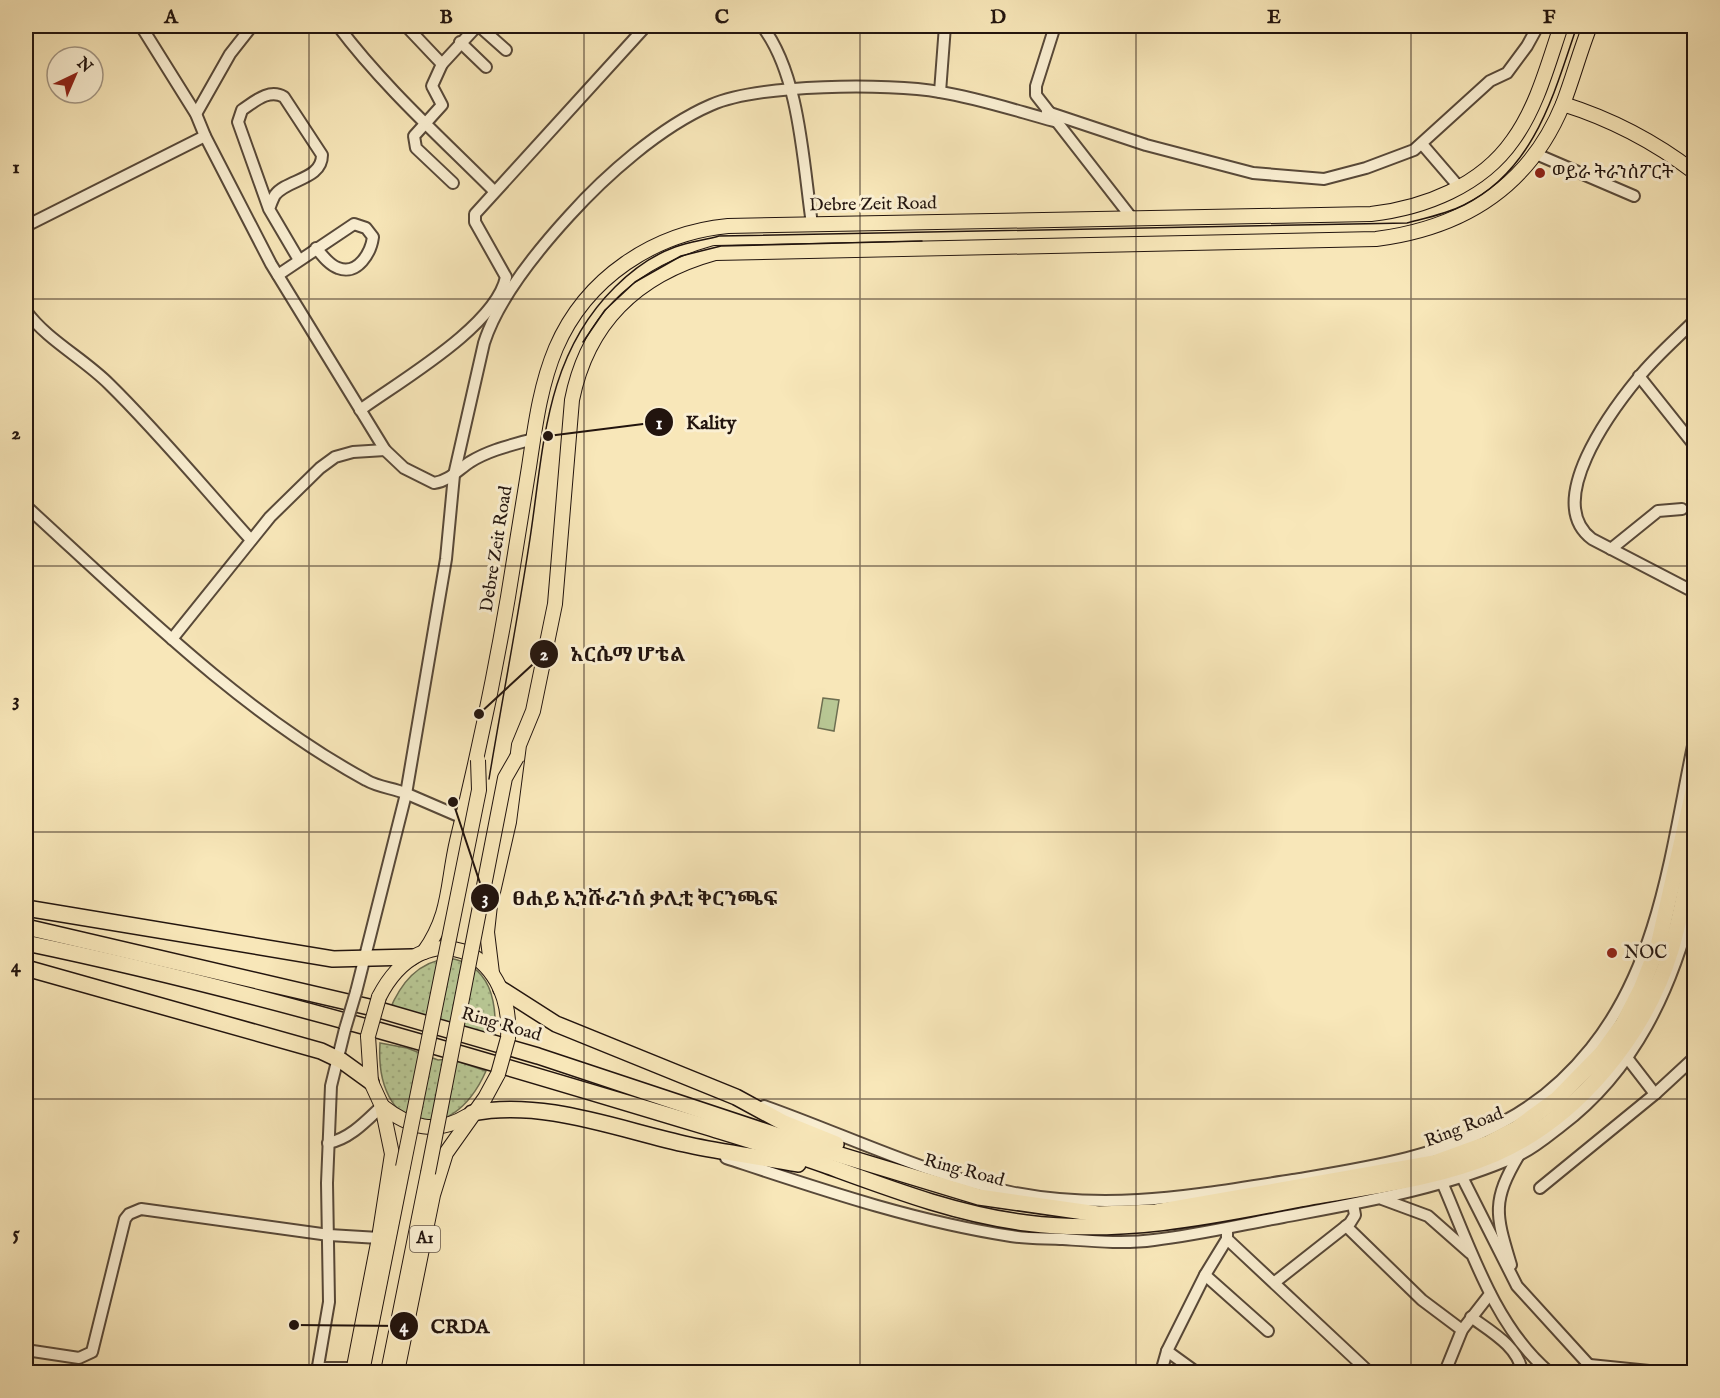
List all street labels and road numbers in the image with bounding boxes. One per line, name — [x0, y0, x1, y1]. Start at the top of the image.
street label: Debre Zeit Road — [809, 192, 937, 218]
street label: Debre Zeit Road — [476, 484, 518, 614]
street label: Ring Road — [458, 1003, 544, 1048]
street label: Ring Road — [1421, 1102, 1507, 1153]
street label: Ring Road — [921, 1149, 1007, 1193]
road number: A1 — [410, 1226, 440, 1252]

